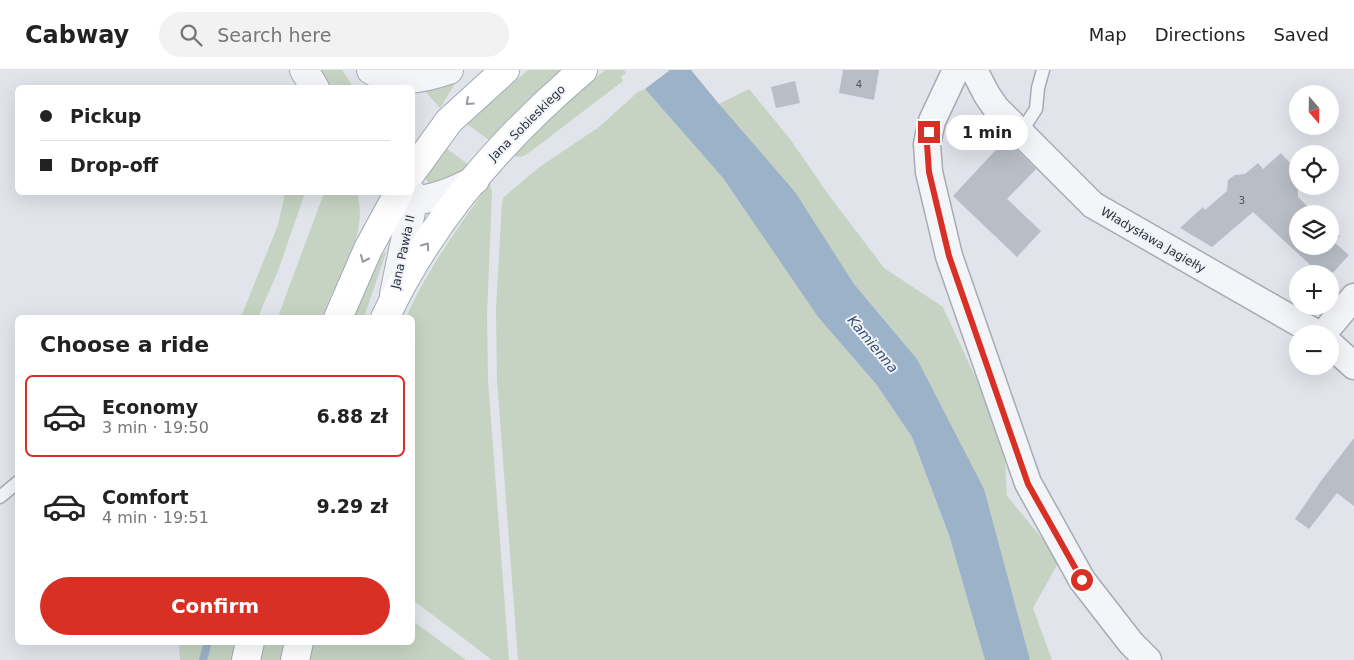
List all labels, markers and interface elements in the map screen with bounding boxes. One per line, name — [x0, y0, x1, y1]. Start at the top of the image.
search box — [159, 12, 509, 57]
text: Cabway — [25, 21, 129, 49]
icon: search — [177, 21, 205, 49]
text: Search here — [217, 24, 331, 46]
text: Map — [1089, 24, 1127, 45]
text: Directions — [1155, 24, 1245, 45]
text: Saved — [1273, 24, 1329, 45]
house number: 4 — [856, 79, 862, 90]
street label: Jana Sobieskiego — [485, 82, 568, 165]
north arrow — [1289, 85, 1339, 135]
map controls — [1289, 85, 1339, 375]
one-way arrow — [465, 96, 474, 105]
text: Pickup — [70, 105, 141, 127]
callout: 1 min — [946, 114, 1029, 150]
route end — [918, 121, 940, 143]
text: 1 min — [962, 123, 1012, 142]
button: locate — [1289, 145, 1339, 195]
text: Drop-off — [70, 154, 158, 176]
house number: 3 — [1239, 195, 1245, 206]
street label: Władysława Jagiełły — [1098, 204, 1208, 276]
button: layers — [1289, 205, 1339, 255]
street label: Jana Pawła II — [388, 214, 418, 291]
one-way arrow — [420, 242, 429, 252]
one-way arrow — [360, 254, 371, 263]
button: + — [1289, 265, 1339, 315]
water label: Kamienna — [844, 312, 902, 376]
button: − — [1289, 325, 1339, 375]
text: Choose a ride — [40, 332, 209, 357]
icon: car — [42, 394, 87, 439]
text: Economy — [102, 396, 198, 418]
text: 6.88 zł — [316, 405, 388, 427]
text: 3 min · 19:50 — [102, 418, 209, 437]
icon: car — [42, 484, 87, 529]
text: Comfort — [102, 486, 189, 508]
text: 9.29 zł — [316, 495, 388, 517]
text: 4 min · 19:51 — [102, 508, 209, 527]
route start — [1071, 569, 1093, 591]
button: Confirm — [40, 577, 390, 635]

